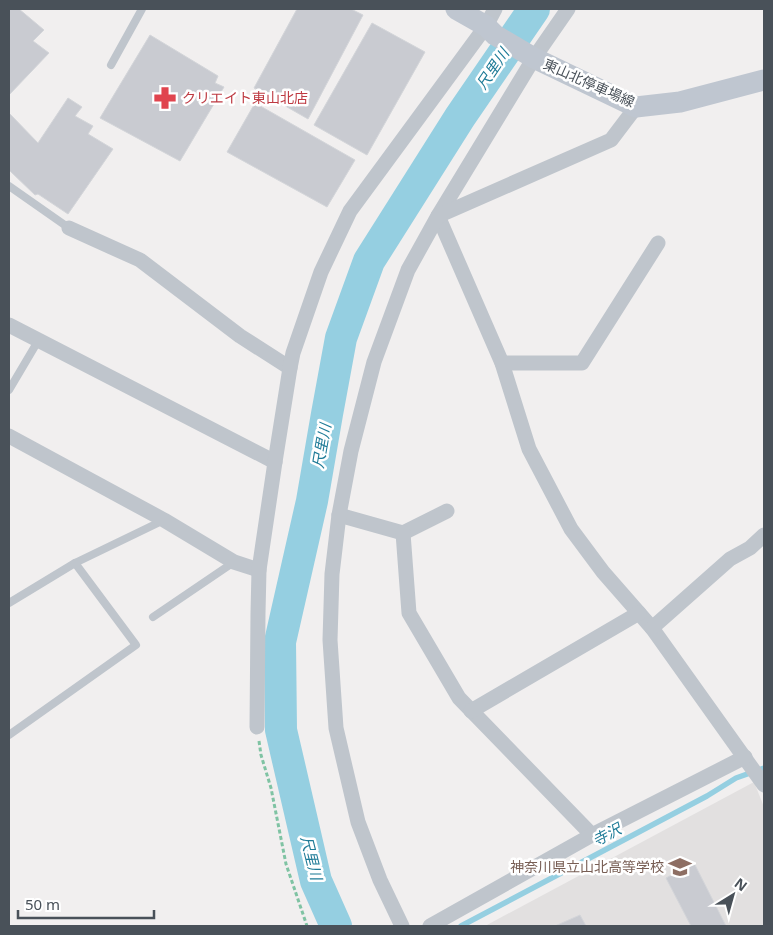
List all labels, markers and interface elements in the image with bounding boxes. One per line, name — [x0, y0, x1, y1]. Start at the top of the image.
water label: 尺里川 — [471, 43, 514, 93]
street label: 東山北停車場線 — [541, 54, 638, 111]
pharmacy icon: クリエイト東山北店 — [152, 85, 178, 111]
place label: クリエイト東山北店 — [182, 88, 308, 107]
water label: 尺里川 — [307, 420, 335, 470]
water label: 寺沢 — [589, 817, 626, 850]
water label: 尺里川 — [297, 833, 328, 884]
school or university icon: 神奈川県立山北高等学校 — [667, 854, 693, 880]
place label: 神奈川県立山北高等学校 — [510, 857, 664, 876]
north arrow — [708, 870, 758, 920]
text: N — [731, 873, 751, 895]
scale bar — [18, 888, 154, 920]
text: 50 m — [25, 894, 60, 914]

